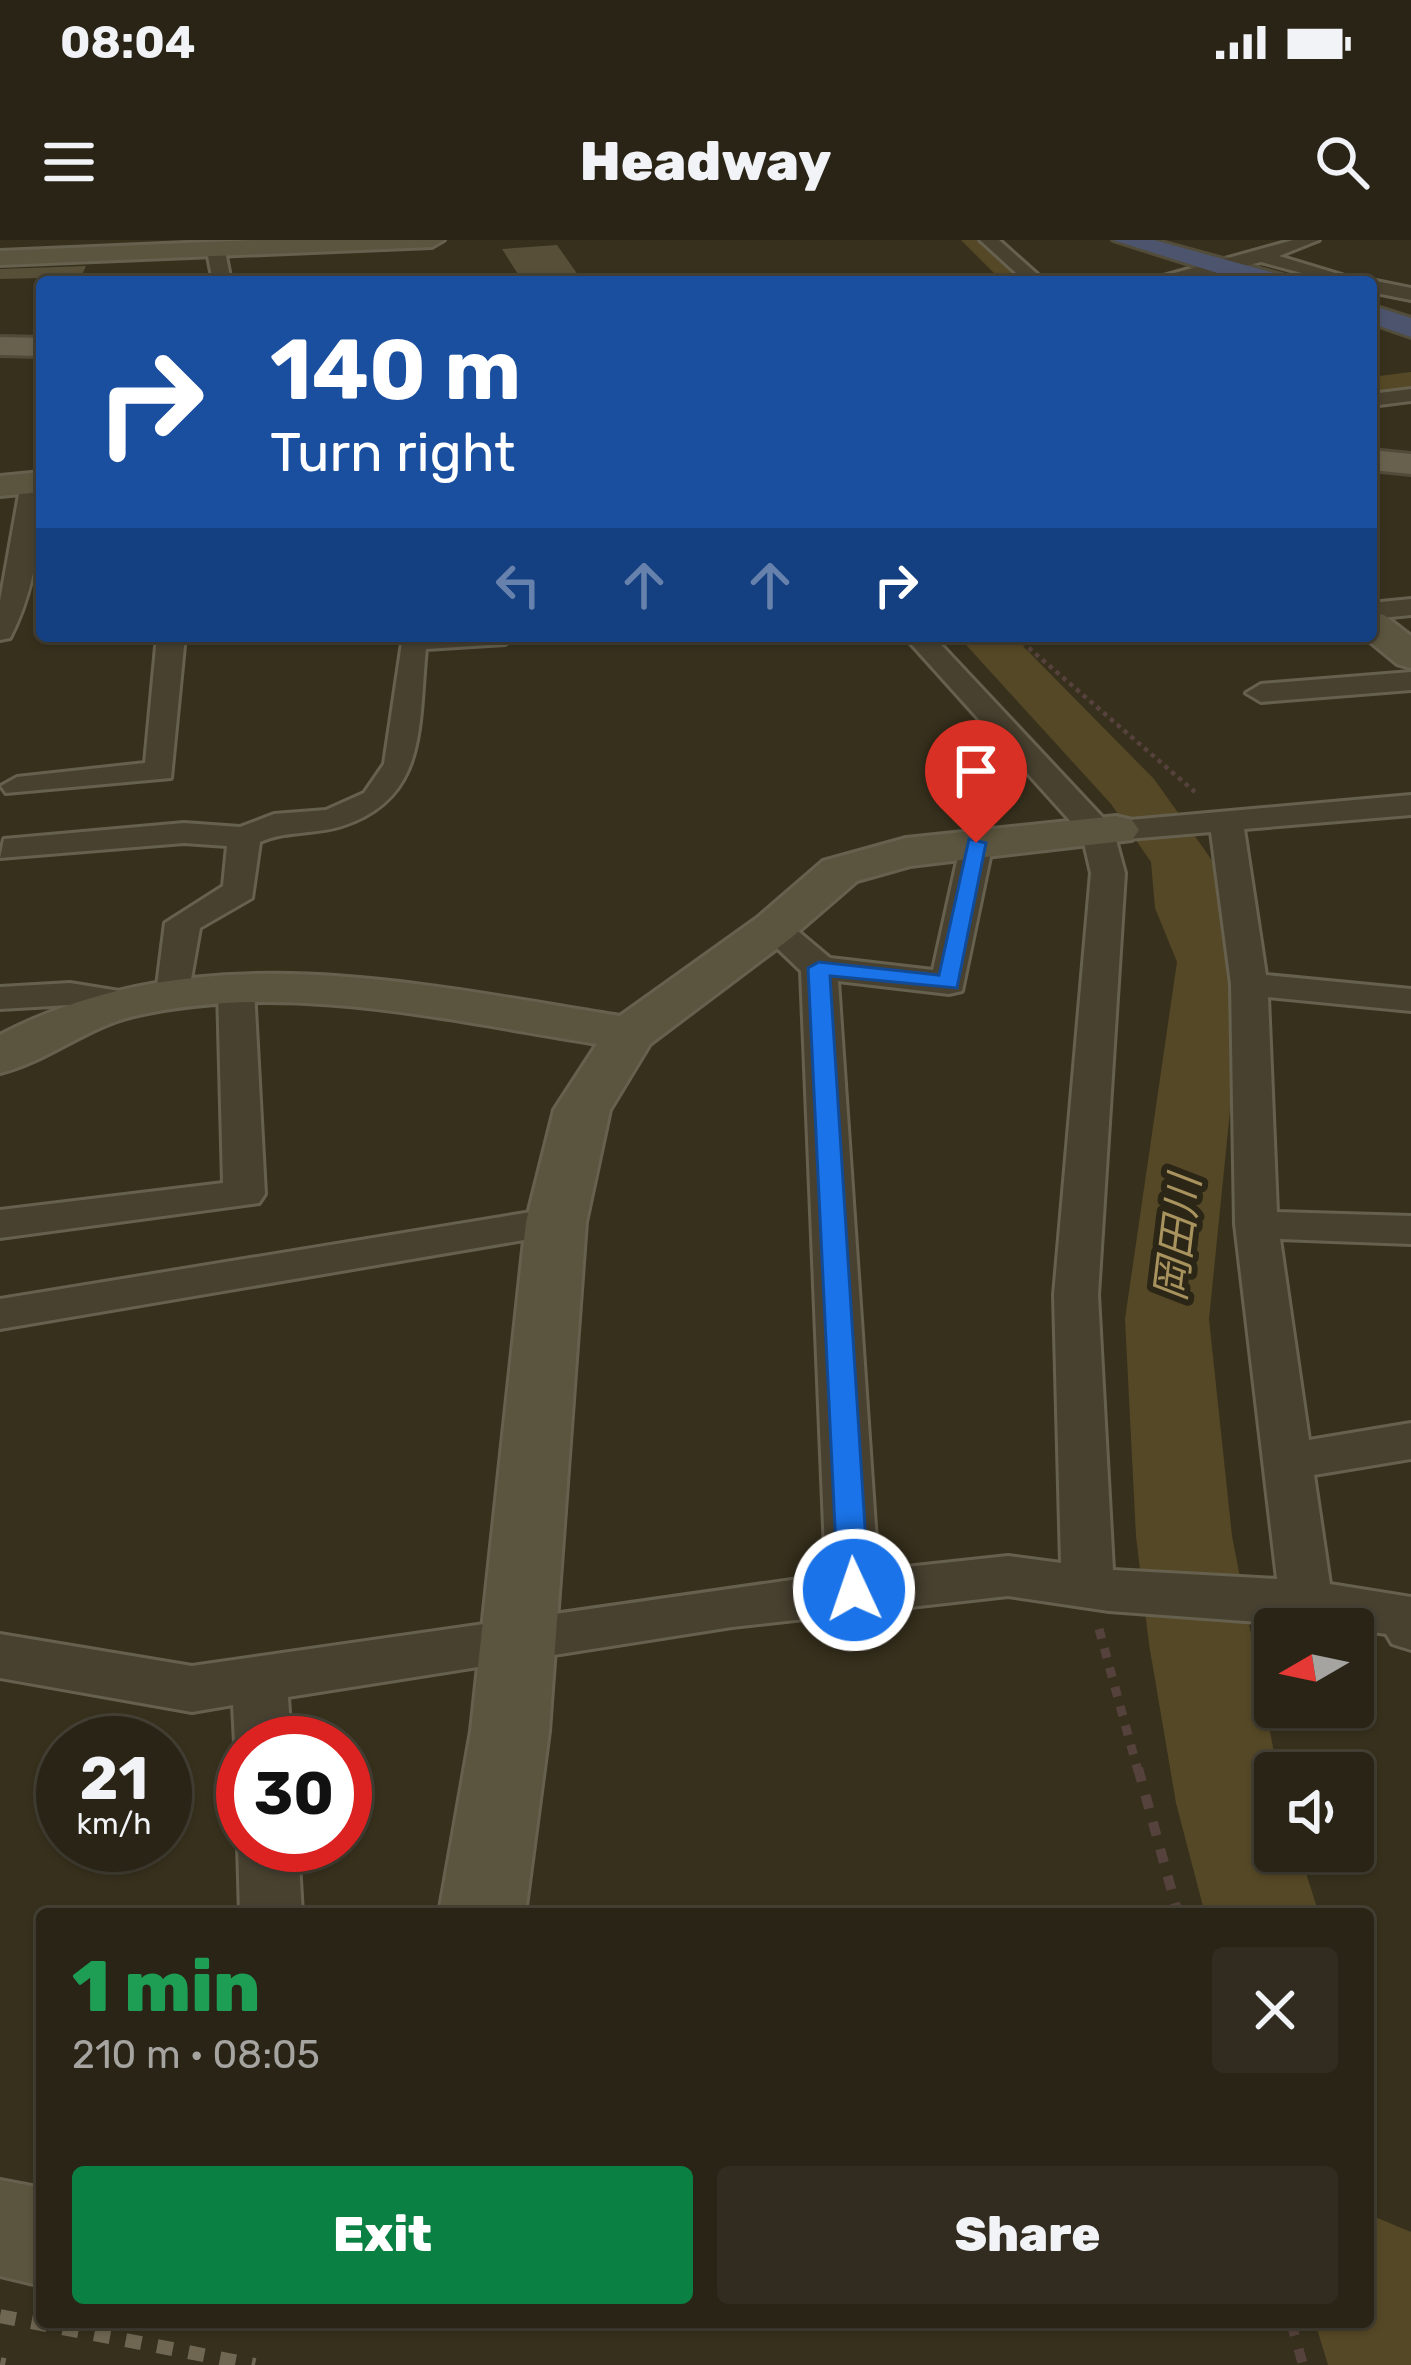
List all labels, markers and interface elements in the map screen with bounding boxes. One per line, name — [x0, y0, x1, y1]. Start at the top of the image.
text: 08:04 — [60, 16, 196, 69]
icon: menu — [36, 129, 102, 195]
icon: search — [1309, 129, 1375, 195]
text: Headway — [580, 130, 831, 194]
text: 140 m — [270, 320, 521, 420]
icon: right — [72, 324, 228, 480]
text: Turn right — [270, 421, 515, 485]
icon: left — [485, 552, 551, 618]
icon: ahead — [611, 552, 677, 618]
icon: ahead — [737, 552, 803, 618]
icon: right — [863, 552, 929, 618]
pin — [925, 720, 1027, 843]
icon: arrive — [943, 738, 1009, 804]
water label: 岡田川 — [1146, 1169, 1211, 1304]
position arrow — [791, 1527, 917, 1653]
north arrow — [1254, 1608, 1374, 1728]
map controls — [1254, 1608, 1374, 1872]
speed limit sign: 30 — [216, 1716, 372, 1872]
text: 21 — [80, 1743, 148, 1814]
button: sound — [1254, 1752, 1374, 1872]
text: km/h — [77, 1806, 151, 1842]
text: 1 min — [72, 1944, 260, 2029]
button: close — [1212, 1947, 1338, 2073]
text: 210 m · 08:05 — [72, 2032, 320, 2078]
button: Exit — [72, 2166, 693, 2304]
button: Share — [717, 2166, 1338, 2304]

